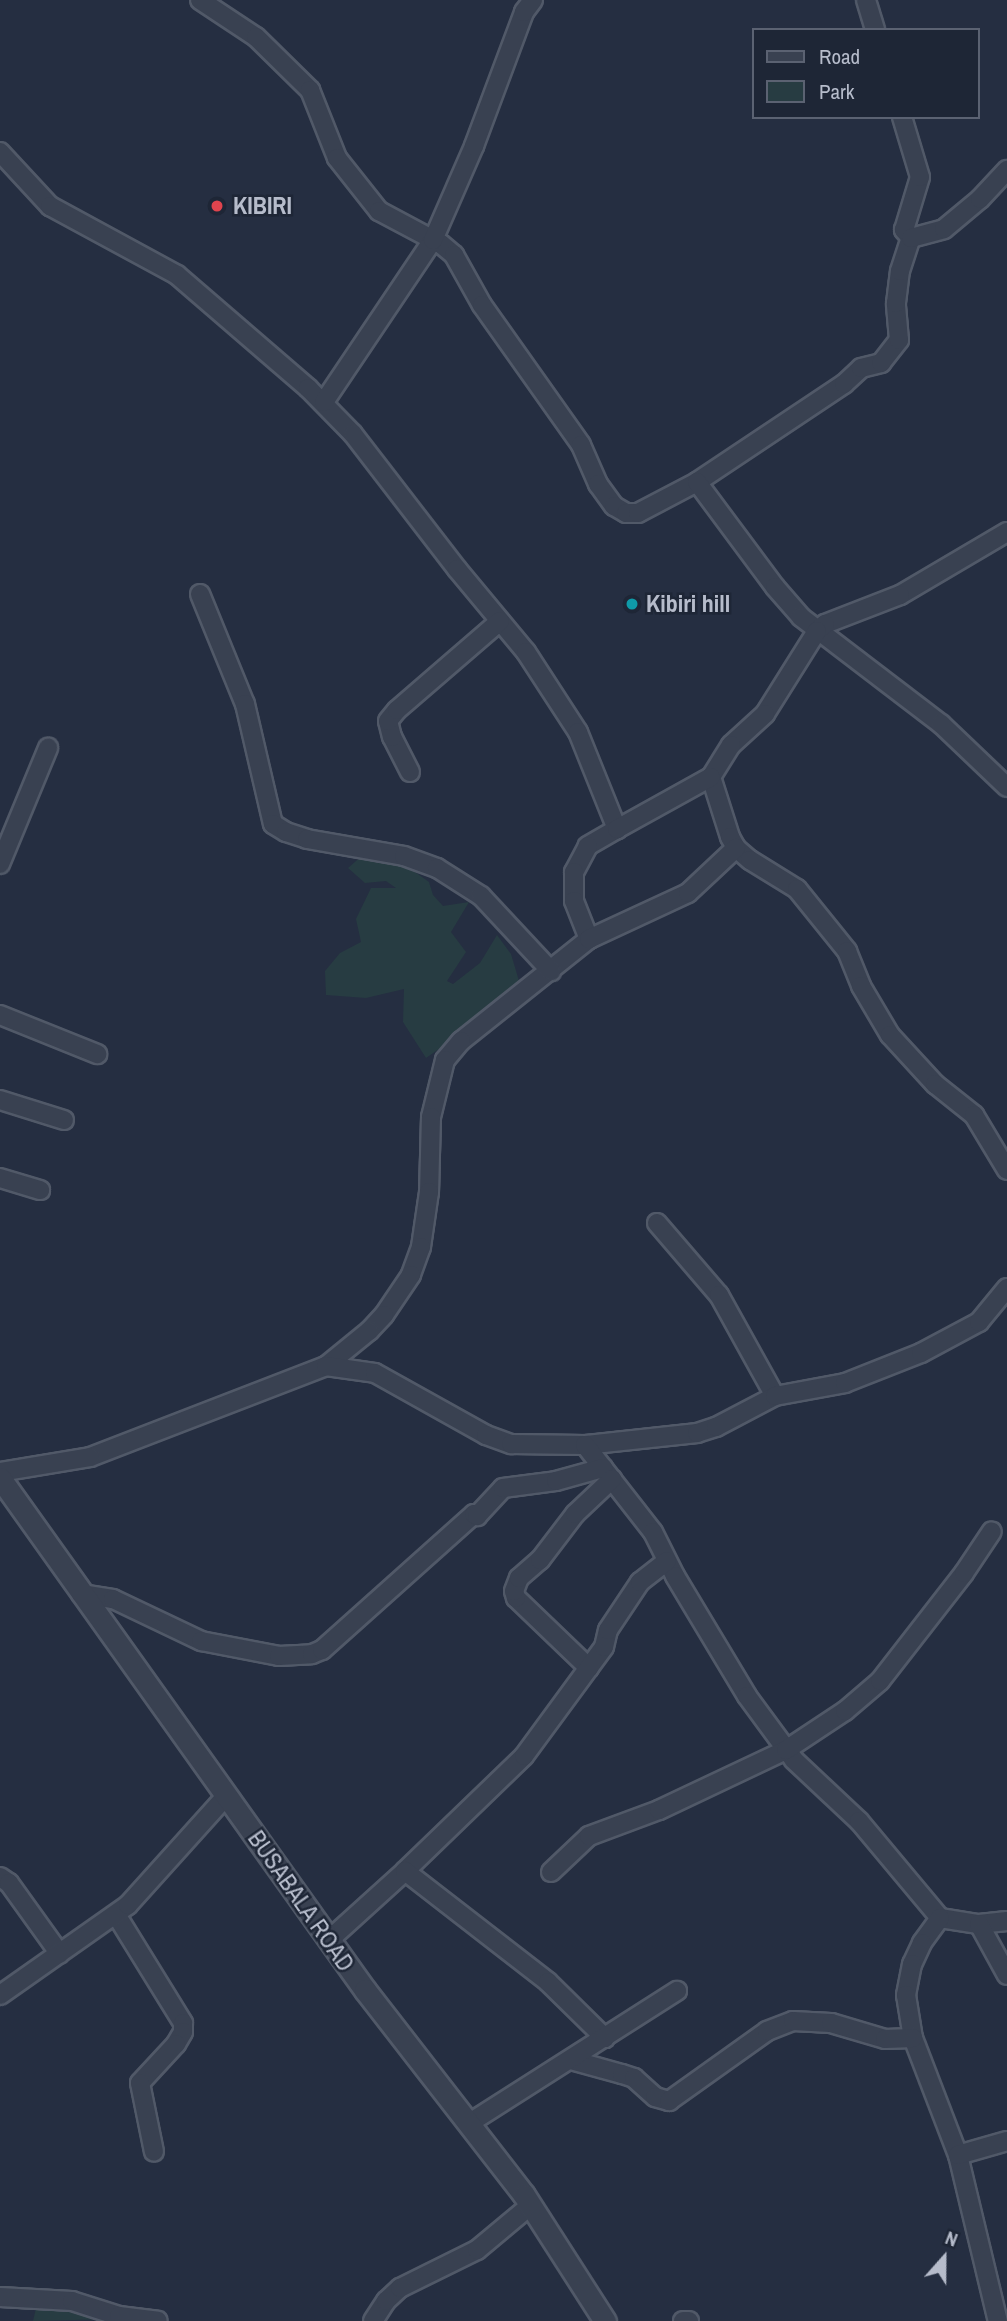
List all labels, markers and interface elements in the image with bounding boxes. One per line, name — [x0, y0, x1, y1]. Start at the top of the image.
legend — [752, 28, 979, 119]
text: Road — [819, 42, 860, 71]
text: Park — [819, 77, 854, 106]
place label: KIBIRI — [233, 192, 292, 220]
marker: KIBIRI — [207, 196, 227, 216]
place label: Kibiri hill — [646, 590, 730, 618]
marker: Kibiri hill — [624, 596, 640, 612]
street label: BUSABALA ROAD — [242, 1825, 360, 1977]
north arrow — [909, 2223, 979, 2293]
text: N — [942, 2224, 961, 2253]

